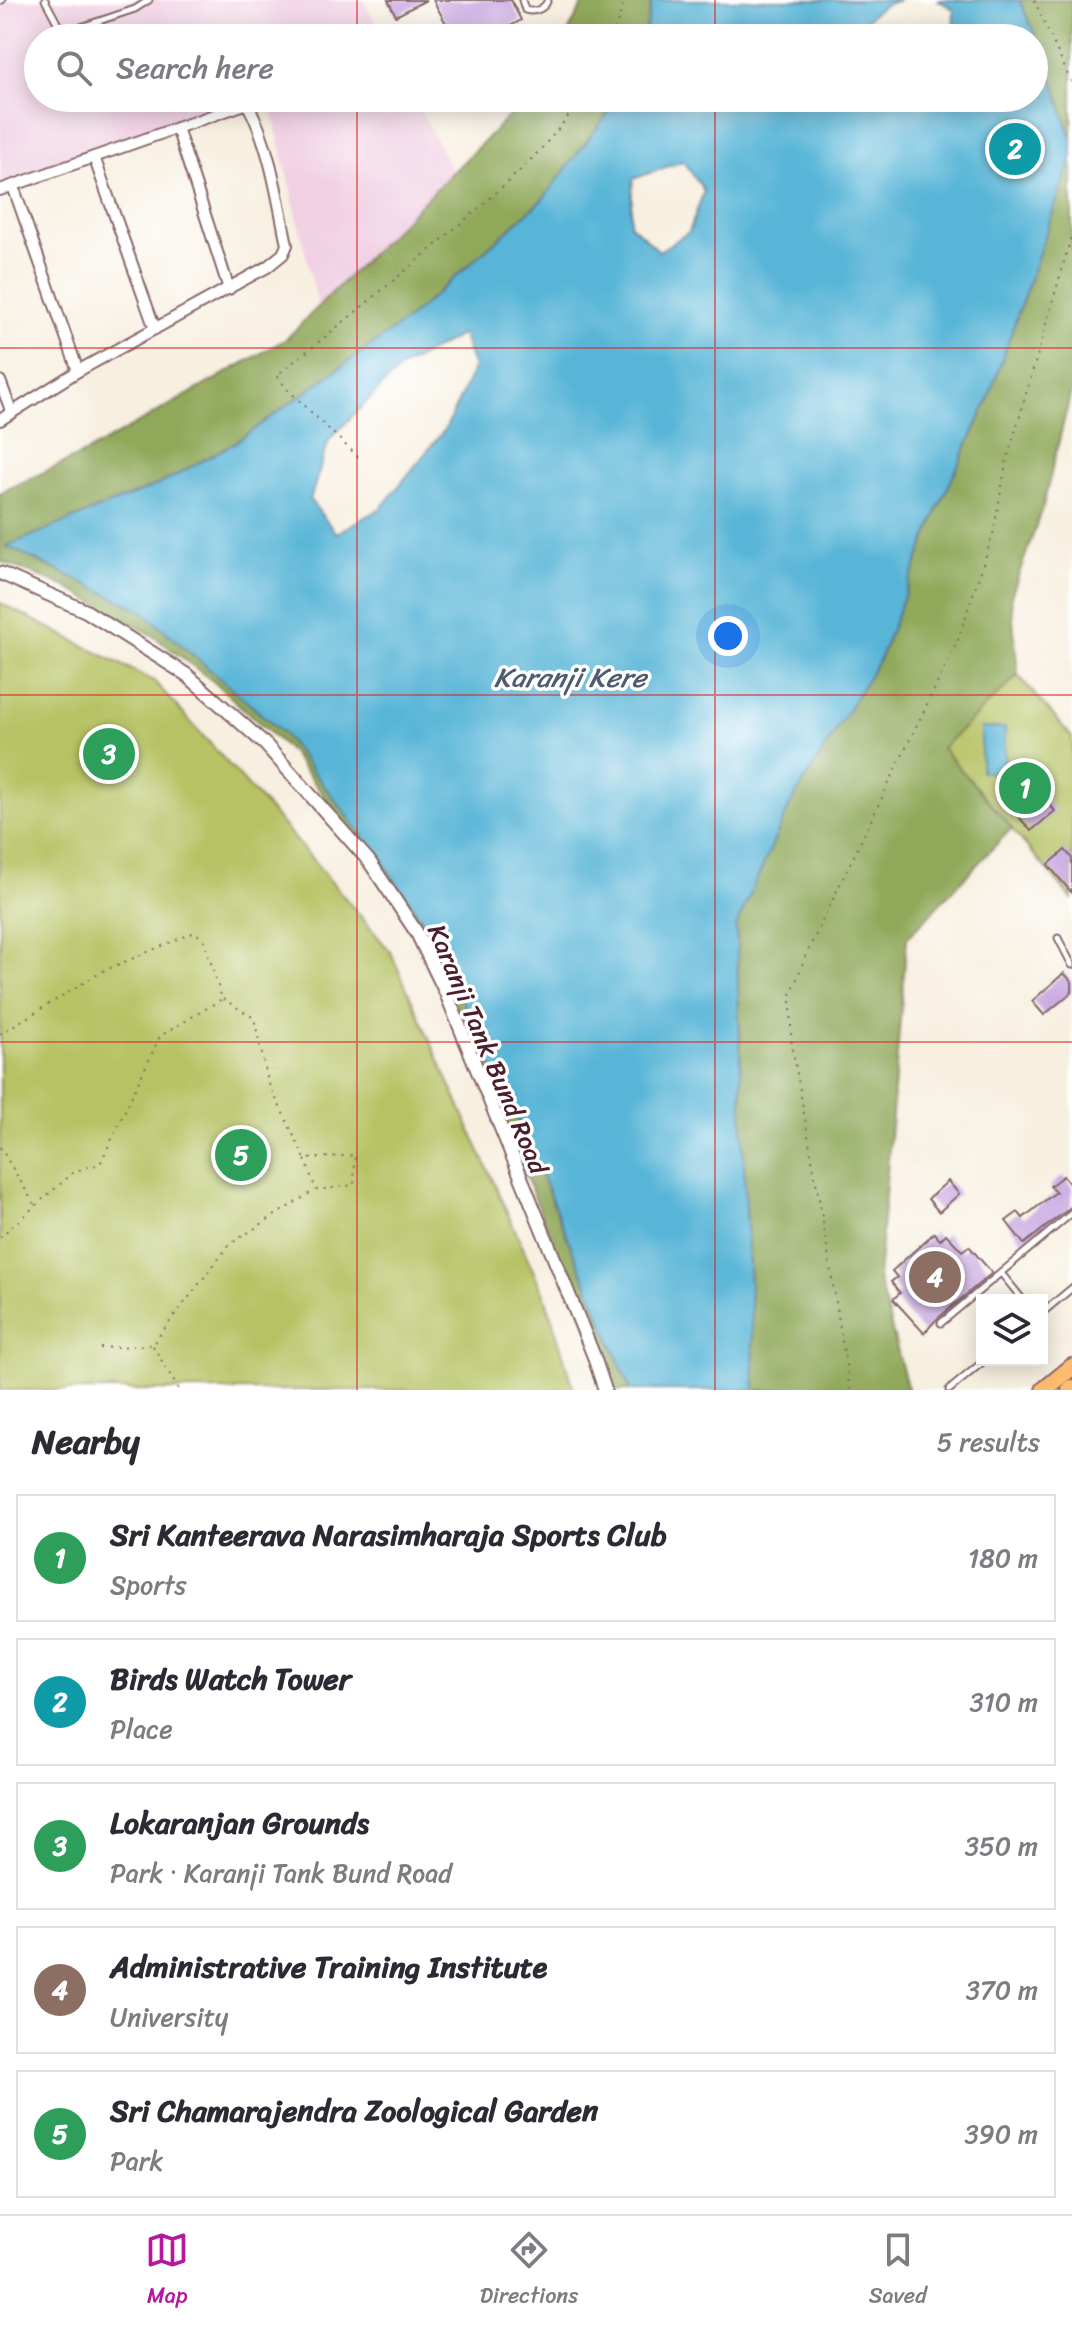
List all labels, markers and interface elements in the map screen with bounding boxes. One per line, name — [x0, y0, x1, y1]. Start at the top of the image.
search box — [24, 24, 1048, 112]
text: Search here — [116, 41, 274, 95]
icon: search — [52, 46, 96, 90]
pin: 2 — [989, 119, 1041, 179]
your location — [708, 616, 748, 656]
water label: Karanji Kere — [494, 653, 649, 702]
pin: 3 — [83, 724, 135, 784]
pin: 1 — [999, 758, 1051, 818]
street label: Karanji Tank Bund Road — [414, 917, 562, 1184]
pin: 5 — [215, 1125, 267, 1185]
pin: 4 — [909, 1247, 961, 1307]
map controls — [976, 1294, 1048, 1366]
button: layers — [976, 1294, 1048, 1366]
text: Nearby — [32, 1412, 140, 1472]
text: 5 results — [937, 1419, 1040, 1465]
text: Sri Kanteerava Narasimharaja Sports Club — [110, 1508, 667, 1562]
text: 1 — [54, 1535, 66, 1581]
text: 180 m — [968, 1535, 1038, 1581]
text: Sports — [110, 1562, 186, 1608]
text: Birds Watch Tower — [110, 1652, 351, 1706]
text: 2 — [52, 1679, 68, 1725]
text: 310 m — [969, 1679, 1038, 1725]
text: Place — [110, 1706, 173, 1752]
text: Lokaranjan Grounds — [110, 1796, 369, 1850]
text: 3 — [53, 1823, 67, 1869]
text: 350 m — [965, 1823, 1038, 1869]
text: Park · Karanji Tank Bund Road — [110, 1850, 452, 1896]
text: Administrative Training Institute — [110, 1940, 547, 1994]
text: 4 — [52, 1967, 68, 2013]
text: 370 m — [966, 1967, 1038, 2013]
text: University — [110, 1994, 228, 2040]
text: Sri Chamarajendra Zoological Garden — [110, 2084, 598, 2138]
text: 5 — [52, 2111, 68, 2157]
text: 390 m — [965, 2111, 1038, 2157]
text: Park — [110, 2138, 163, 2184]
tab: Map — [145, 2228, 189, 2315]
tab: Directions — [480, 2228, 578, 2315]
tab: Saved — [869, 2228, 927, 2315]

